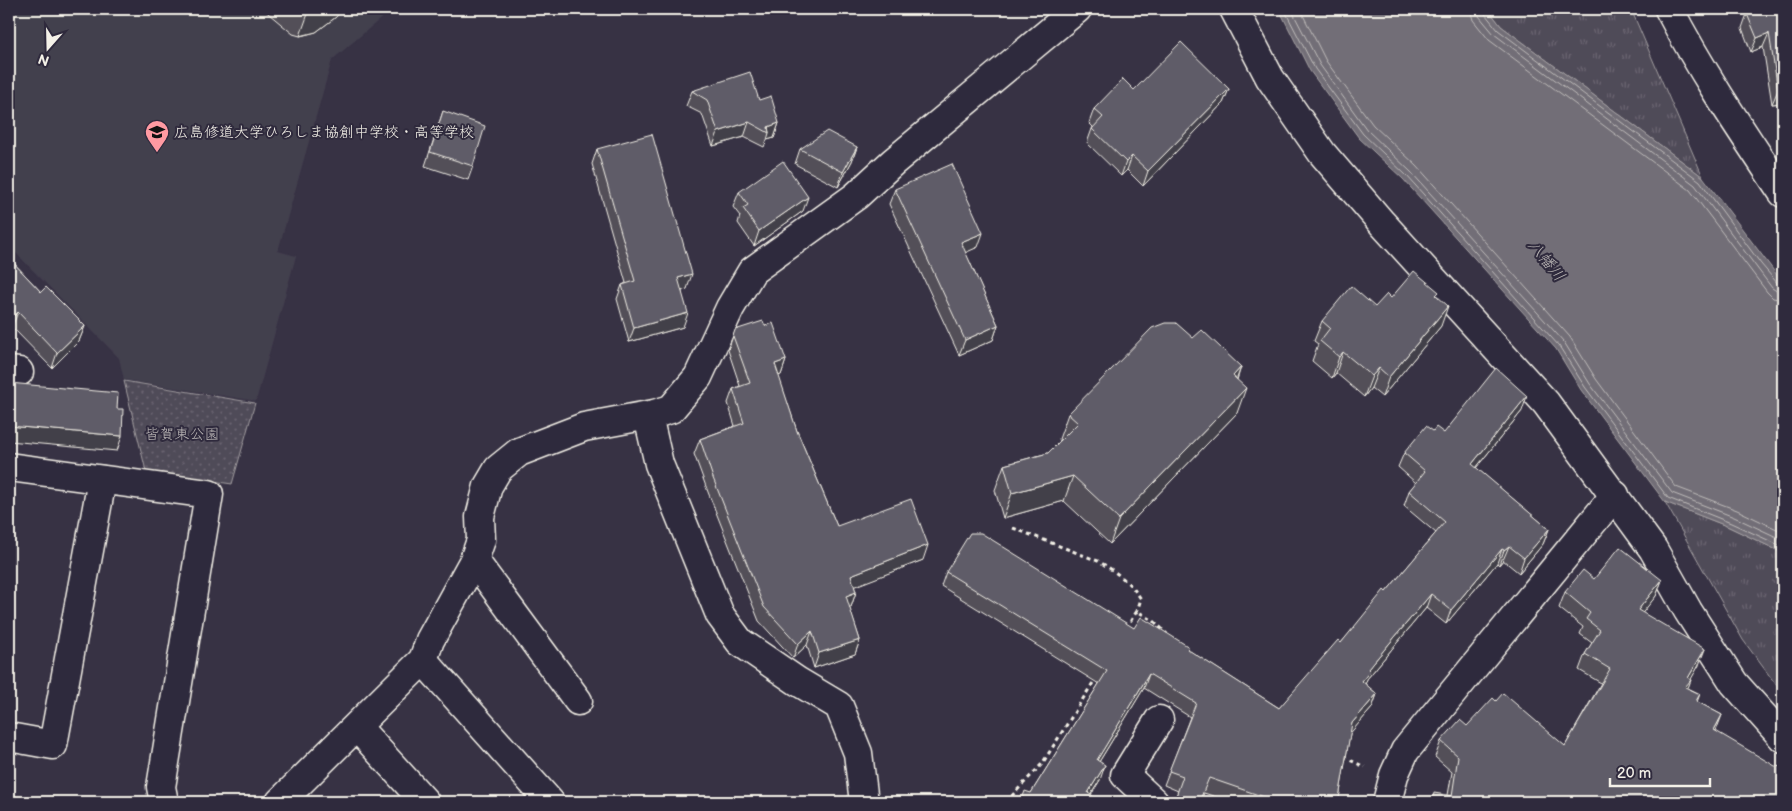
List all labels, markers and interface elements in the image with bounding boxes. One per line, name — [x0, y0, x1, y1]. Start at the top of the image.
north arrow — [22, 22, 72, 72]
text: N — [36, 50, 52, 70]
school or university icon: 広島修道大学ひろしま協創中学校・高等学校 — [144, 119, 170, 153]
place label: 広島修道大学ひろしま協創中学校・高等学校 — [174, 123, 474, 142]
water label: 八幡川 — [1524, 236, 1568, 286]
park label: 皆賀東公園 — [144, 425, 220, 444]
scale bar — [1610, 756, 1710, 788]
text: 20 m — [1617, 764, 1651, 783]

